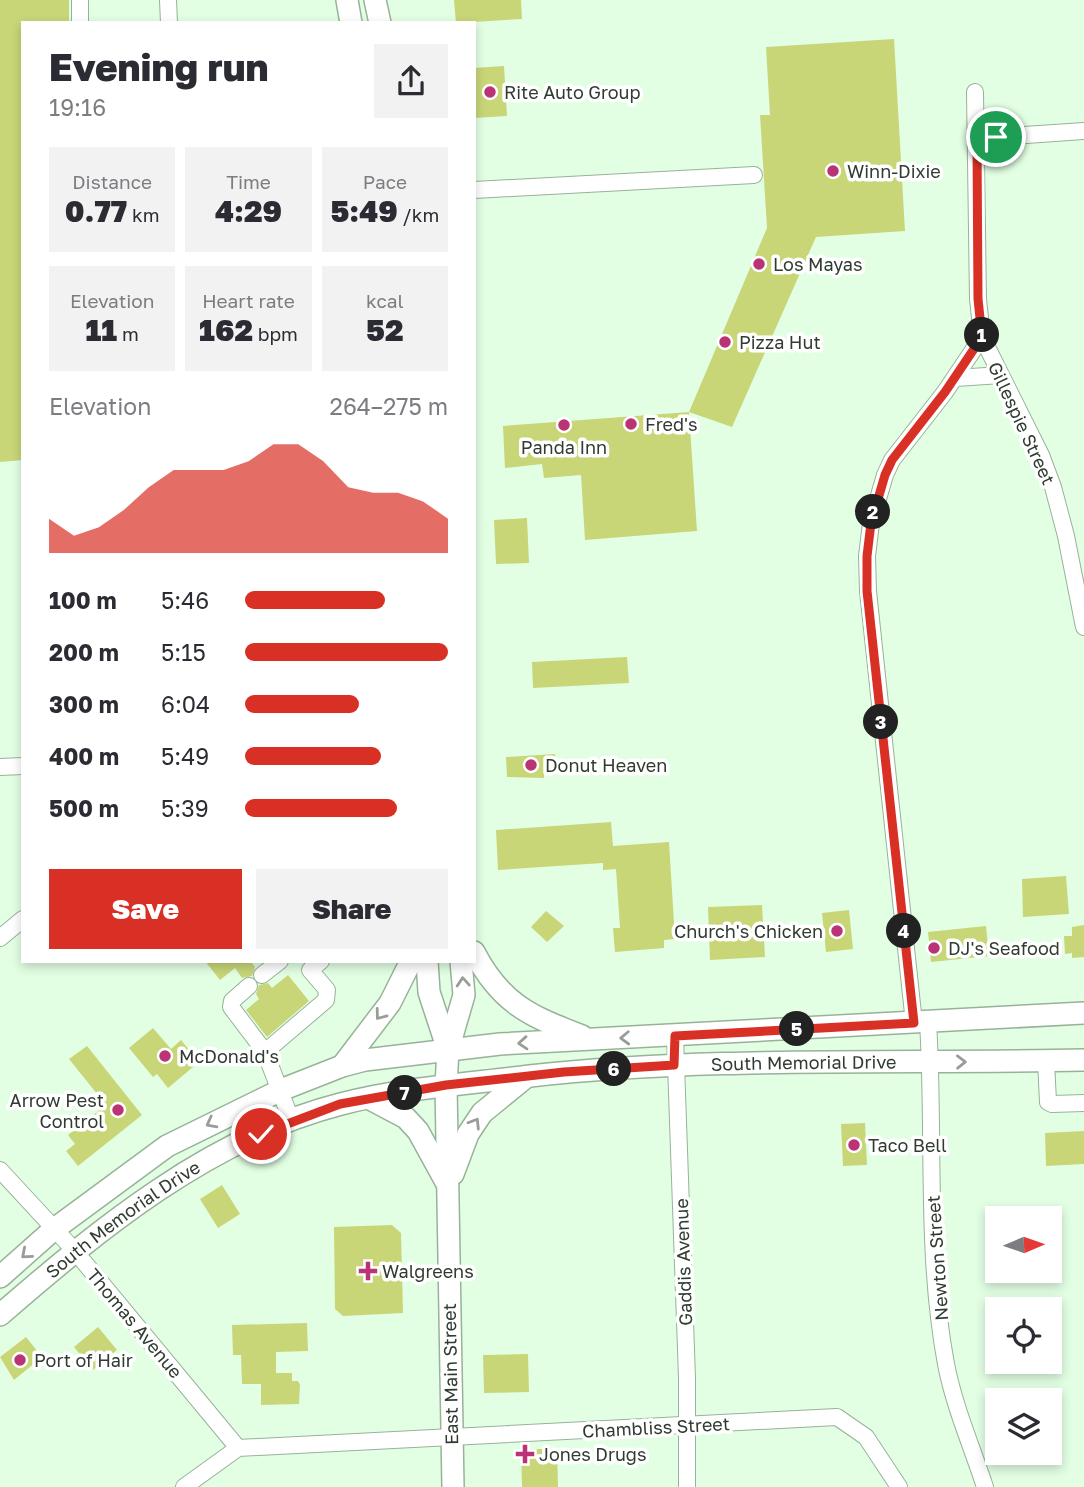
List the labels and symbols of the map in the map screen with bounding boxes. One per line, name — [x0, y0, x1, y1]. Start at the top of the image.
place label: Rite Auto Group — [504, 81, 641, 103]
marker: Rite Auto Group — [482, 84, 498, 100]
pin — [966, 107, 1026, 167]
place label: Winn-Dixie — [847, 160, 941, 182]
marker: Winn-Dixie — [825, 163, 841, 179]
place label: Los Mayas — [773, 253, 862, 275]
marker: Los Mayas — [751, 256, 767, 272]
pin: 1 — [964, 318, 1000, 352]
place label: Pizza Hut — [739, 331, 821, 353]
marker: Pizza Hut — [717, 334, 733, 350]
street label: Gillespie Street — [984, 358, 1060, 488]
place label: Fred's — [645, 413, 698, 435]
marker: Fred's — [623, 416, 639, 432]
marker: Panda Inn — [556, 417, 572, 433]
place label: Panda Inn — [521, 436, 607, 458]
pin: 2 — [856, 494, 890, 530]
pin: 3 — [864, 704, 898, 740]
place label: Donut Heaven — [545, 754, 667, 776]
marker: Donut Heaven — [523, 757, 539, 773]
pin: 4 — [886, 914, 922, 948]
place label: Church's Chicken — [674, 920, 823, 942]
marker: Church's Chicken — [829, 923, 845, 939]
place label: DJ's Seafood — [948, 937, 1060, 959]
marker: DJ's Seafood — [926, 940, 942, 956]
one-way arrow — [455, 976, 470, 987]
one-way arrow — [375, 1008, 388, 1020]
pin: 5 — [780, 1012, 814, 1046]
one-way arrow — [619, 1030, 630, 1045]
one-way arrow — [517, 1035, 528, 1050]
place label: McDonald's — [179, 1045, 279, 1067]
marker: McDonald's — [157, 1048, 173, 1064]
street label: South Memorial Drive — [710, 1050, 896, 1075]
pin: 6 — [596, 1052, 632, 1086]
one-way arrow — [956, 1055, 967, 1070]
pin: 7 — [388, 1076, 422, 1110]
place label: Arrow Pest Control — [10, 1089, 104, 1132]
marker: Arrow Pest Control — [110, 1102, 126, 1118]
pin — [231, 1104, 291, 1164]
one-way arrow — [206, 1115, 218, 1128]
one-way arrow — [467, 1118, 480, 1131]
place label: Taco Bell — [868, 1134, 947, 1156]
marker: Taco Bell — [846, 1137, 862, 1153]
street label: South Memorial Drive — [41, 1155, 204, 1282]
street label: Newton Street — [922, 1195, 952, 1321]
street label: Gaddis Avenue — [670, 1198, 696, 1326]
north arrow — [985, 1206, 1062, 1283]
one-way arrow — [21, 1246, 34, 1258]
place label: Walgreens — [382, 1260, 474, 1282]
marker: Walgreens — [360, 1263, 376, 1279]
street label: Thomas Avenue — [83, 1264, 187, 1382]
street label: East Main Street — [438, 1303, 462, 1445]
place label: Port of Hair — [34, 1349, 133, 1371]
marker: Port of Hair — [12, 1352, 28, 1368]
street label: Chambliss Street — [582, 1412, 730, 1442]
place label: Jones Drugs — [539, 1443, 646, 1465]
marker: Jones Drugs — [517, 1446, 533, 1462]

